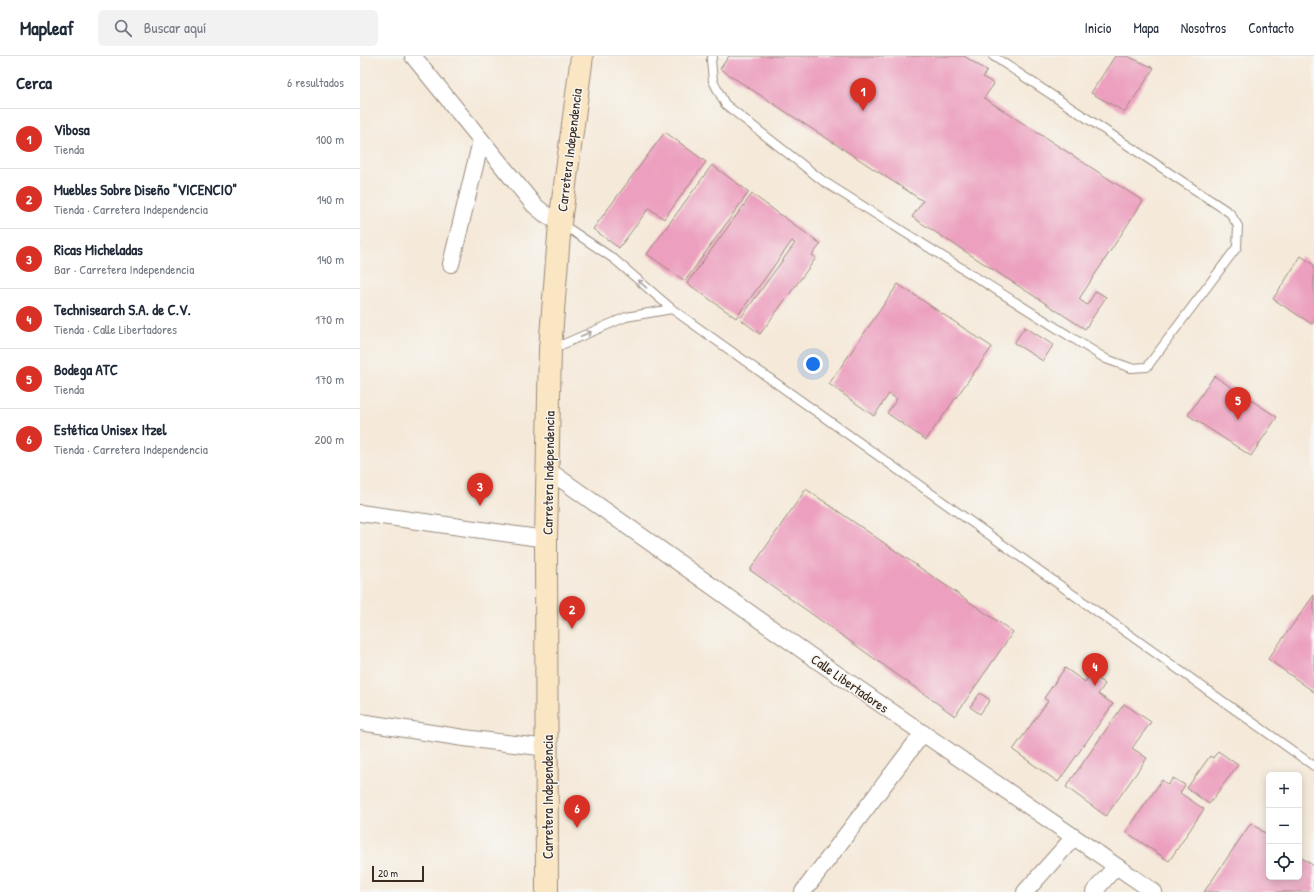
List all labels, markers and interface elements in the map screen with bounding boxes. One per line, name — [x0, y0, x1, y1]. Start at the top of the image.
search box — [98, 10, 378, 46]
text: Mapleaf — [20, 15, 74, 41]
icon: search — [112, 17, 134, 39]
text: Buscar aquí — [144, 17, 206, 38]
text: Inicio — [1085, 18, 1111, 37]
text: Mapa — [1133, 18, 1159, 37]
text: Nosotros — [1181, 18, 1226, 37]
text: Contacto — [1248, 18, 1294, 37]
text: Cerca — [16, 71, 52, 94]
text: 6 resultados — [287, 73, 344, 91]
pin: 1 — [850, 78, 876, 111]
street label: Carretera Independencia — [552, 87, 587, 213]
text: Vibosa — [54, 119, 90, 140]
text: 1 — [27, 130, 31, 148]
text: 100 m — [316, 130, 344, 148]
text: Tienda — [54, 140, 84, 158]
text: Muebles Sobre Diseño "VICENCIO" — [54, 179, 237, 200]
text: 2 — [26, 190, 32, 208]
text: 140 m — [317, 190, 344, 208]
text: Tienda · Carretera Independencia — [54, 200, 208, 218]
text: Ricas Micheladas — [54, 239, 143, 260]
text: 3 — [26, 250, 32, 268]
text: 140 m — [317, 250, 344, 268]
text: Bar · Carretera Independencia — [54, 260, 194, 278]
one-way arrow — [637, 279, 647, 288]
text: Technisearch S.A. de C.V. — [54, 299, 191, 320]
text: 4 — [27, 310, 31, 328]
text: 170 m — [315, 310, 344, 328]
text: Tienda · Calle Libertadores — [54, 320, 177, 338]
one-way arrow — [579, 330, 591, 337]
your location — [803, 354, 823, 374]
text: Bodega ATC — [54, 359, 118, 380]
text: 5 — [26, 370, 32, 388]
text: 170 m — [315, 370, 344, 388]
text: Tienda — [54, 380, 84, 398]
pin: 5 — [1225, 387, 1251, 420]
street label: Carretera Independencia — [537, 410, 560, 535]
text: Estética Unisex Itzel — [54, 419, 167, 440]
text: 6 — [26, 430, 32, 448]
text: 200 m — [314, 430, 344, 448]
text: Tienda · Carretera Independencia — [54, 440, 208, 458]
pin: 3 — [467, 473, 493, 506]
pin: 2 — [559, 596, 585, 629]
street label: Calle Libertadores — [807, 649, 893, 717]
pin: 4 — [1082, 653, 1108, 686]
street label: Carretera Independencia — [538, 735, 558, 859]
map controls — [1266, 772, 1302, 880]
button: + — [1266, 772, 1302, 808]
pin: 6 — [564, 795, 590, 828]
button: − — [1266, 808, 1302, 844]
button: locate — [1266, 844, 1302, 880]
scale bar — [372, 864, 424, 883]
text: 20 m — [378, 866, 398, 880]

